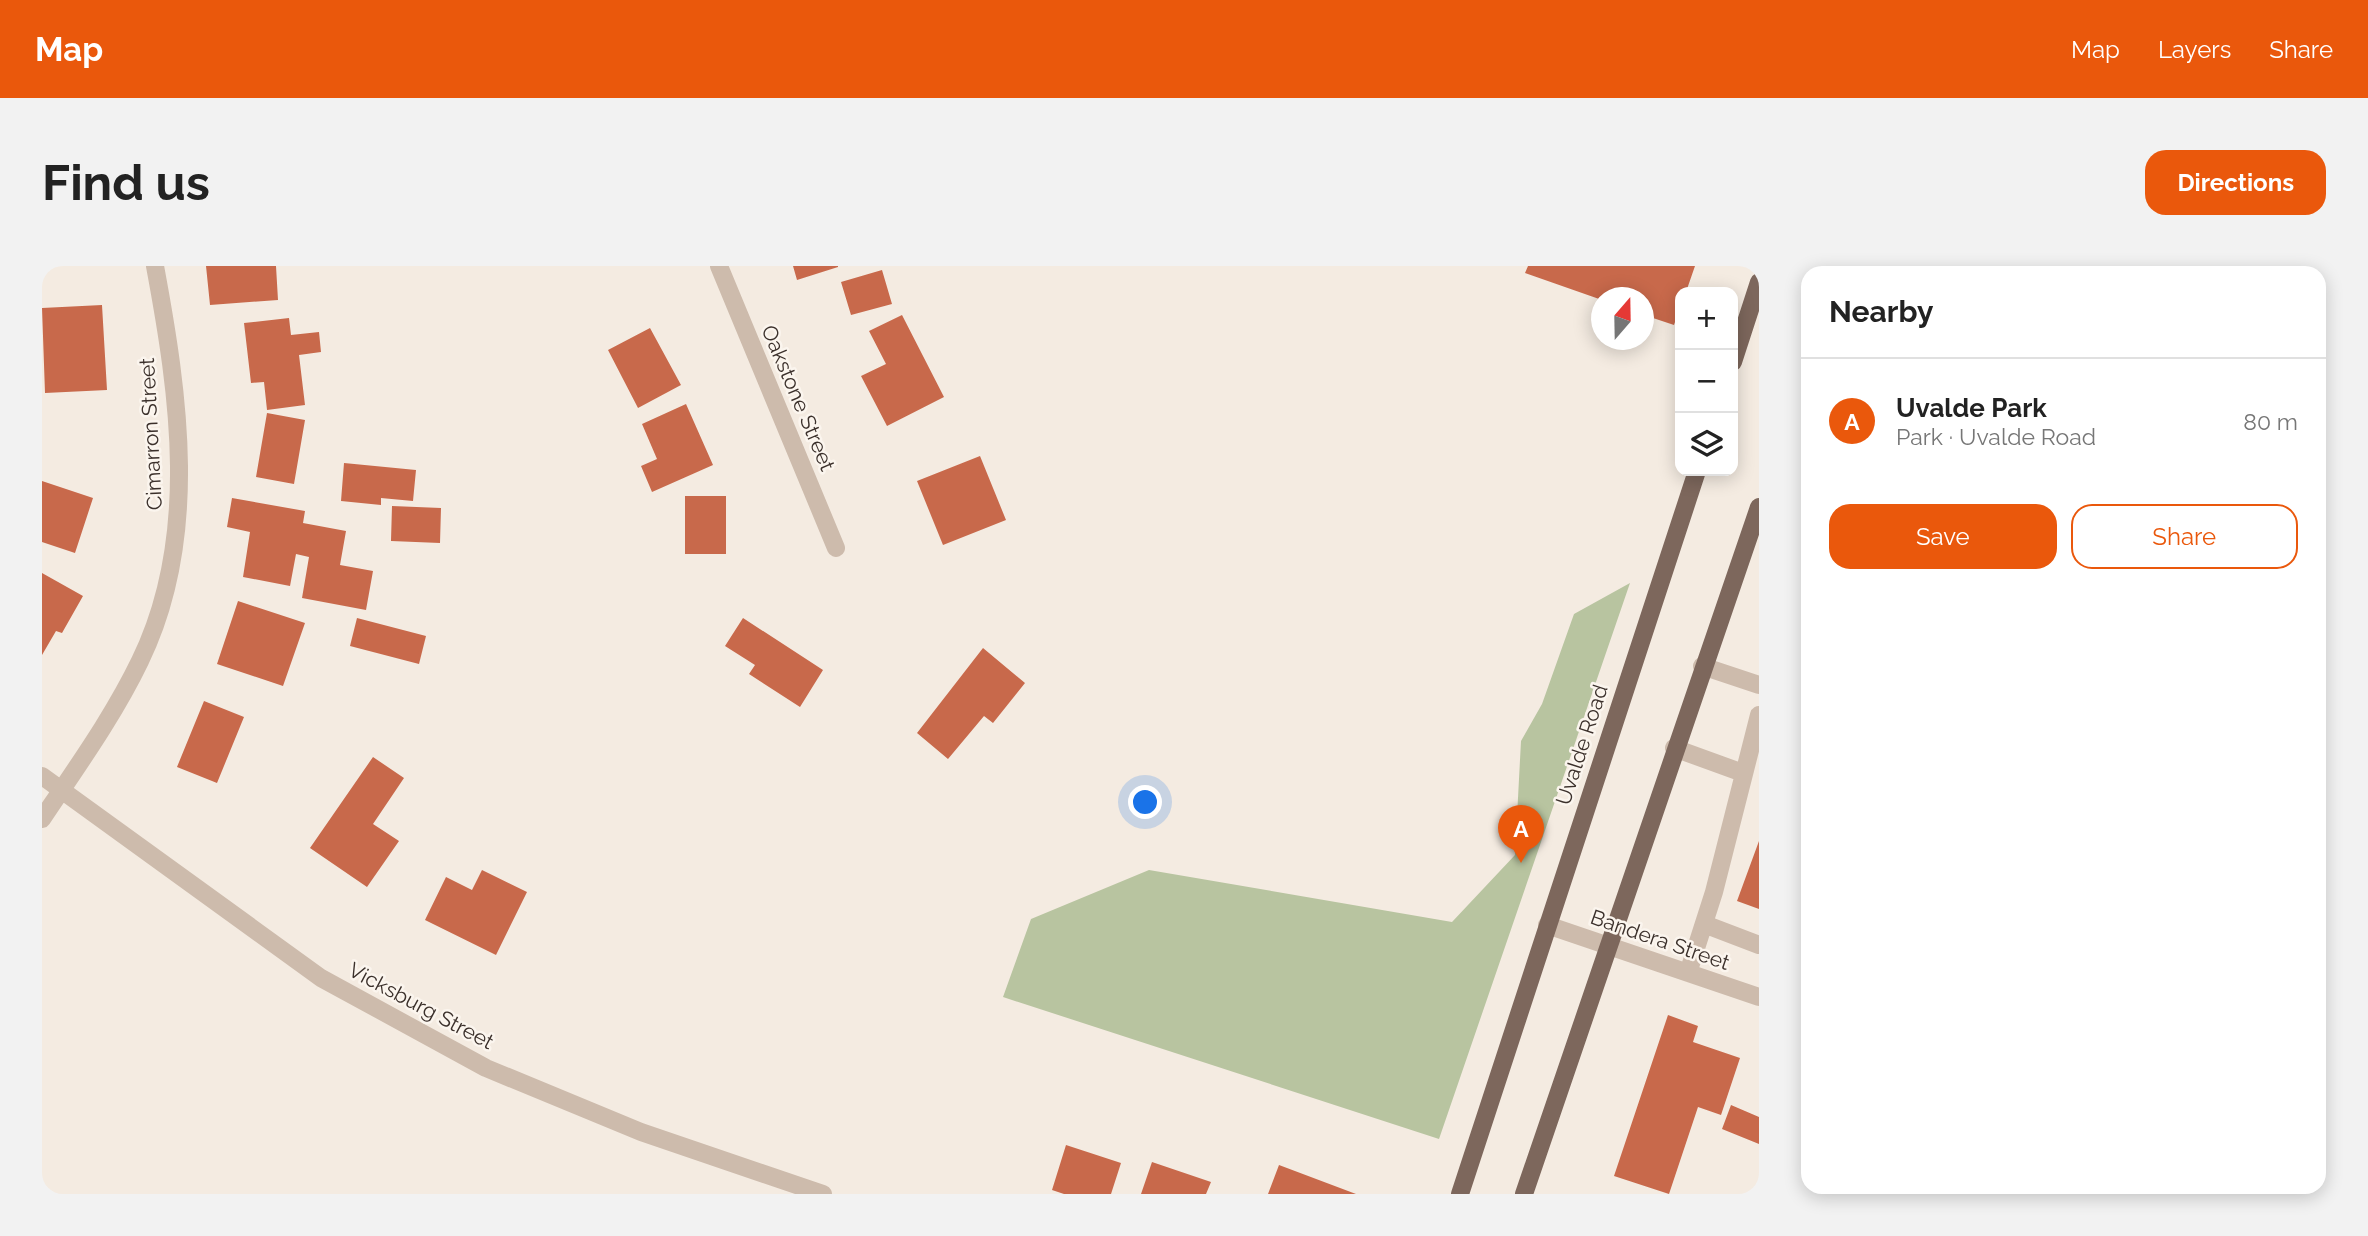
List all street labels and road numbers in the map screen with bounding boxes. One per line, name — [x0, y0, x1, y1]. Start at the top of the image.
street label: Oakstone Street — [756, 321, 840, 474]
street label: Cimarron Street — [134, 357, 167, 511]
street label: Uvalde Road — [1550, 682, 1613, 808]
street label: Bandera Street — [1587, 904, 1733, 975]
street label: Vicksburg Street — [344, 957, 498, 1054]

